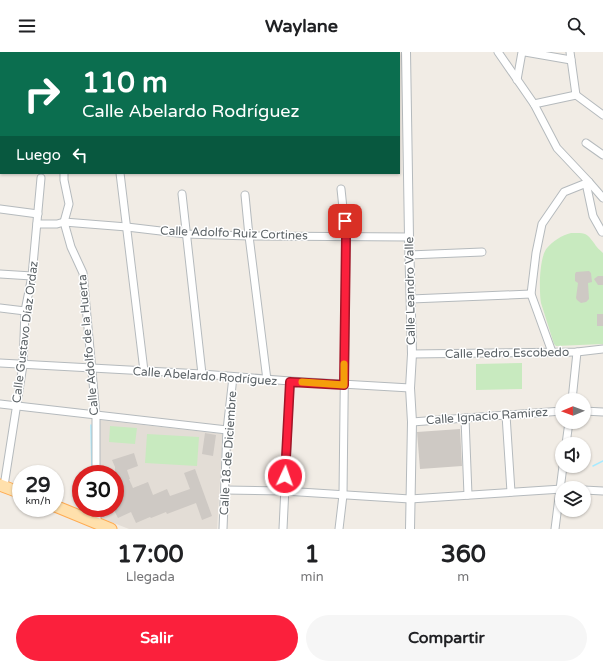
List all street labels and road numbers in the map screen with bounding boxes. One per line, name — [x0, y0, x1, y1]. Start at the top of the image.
street label: Calle Adolfo Ruiz Cortines — [160, 223, 308, 243]
street label: Calle Leandro Valle — [402, 237, 418, 345]
street label: Calle Gustavo Díaz Ordaz — [9, 260, 41, 404]
street label: Calle Adolfo de la Huerta — [75, 274, 101, 416]
street label: Calle Pedro Escobedo — [445, 345, 569, 361]
street label: Calle Abelardo Rodríguez — [132, 364, 278, 388]
street label: Calle 18 de Diciembre — [217, 390, 239, 516]
street label: Calle Ignacio Ramírez — [426, 405, 548, 427]

